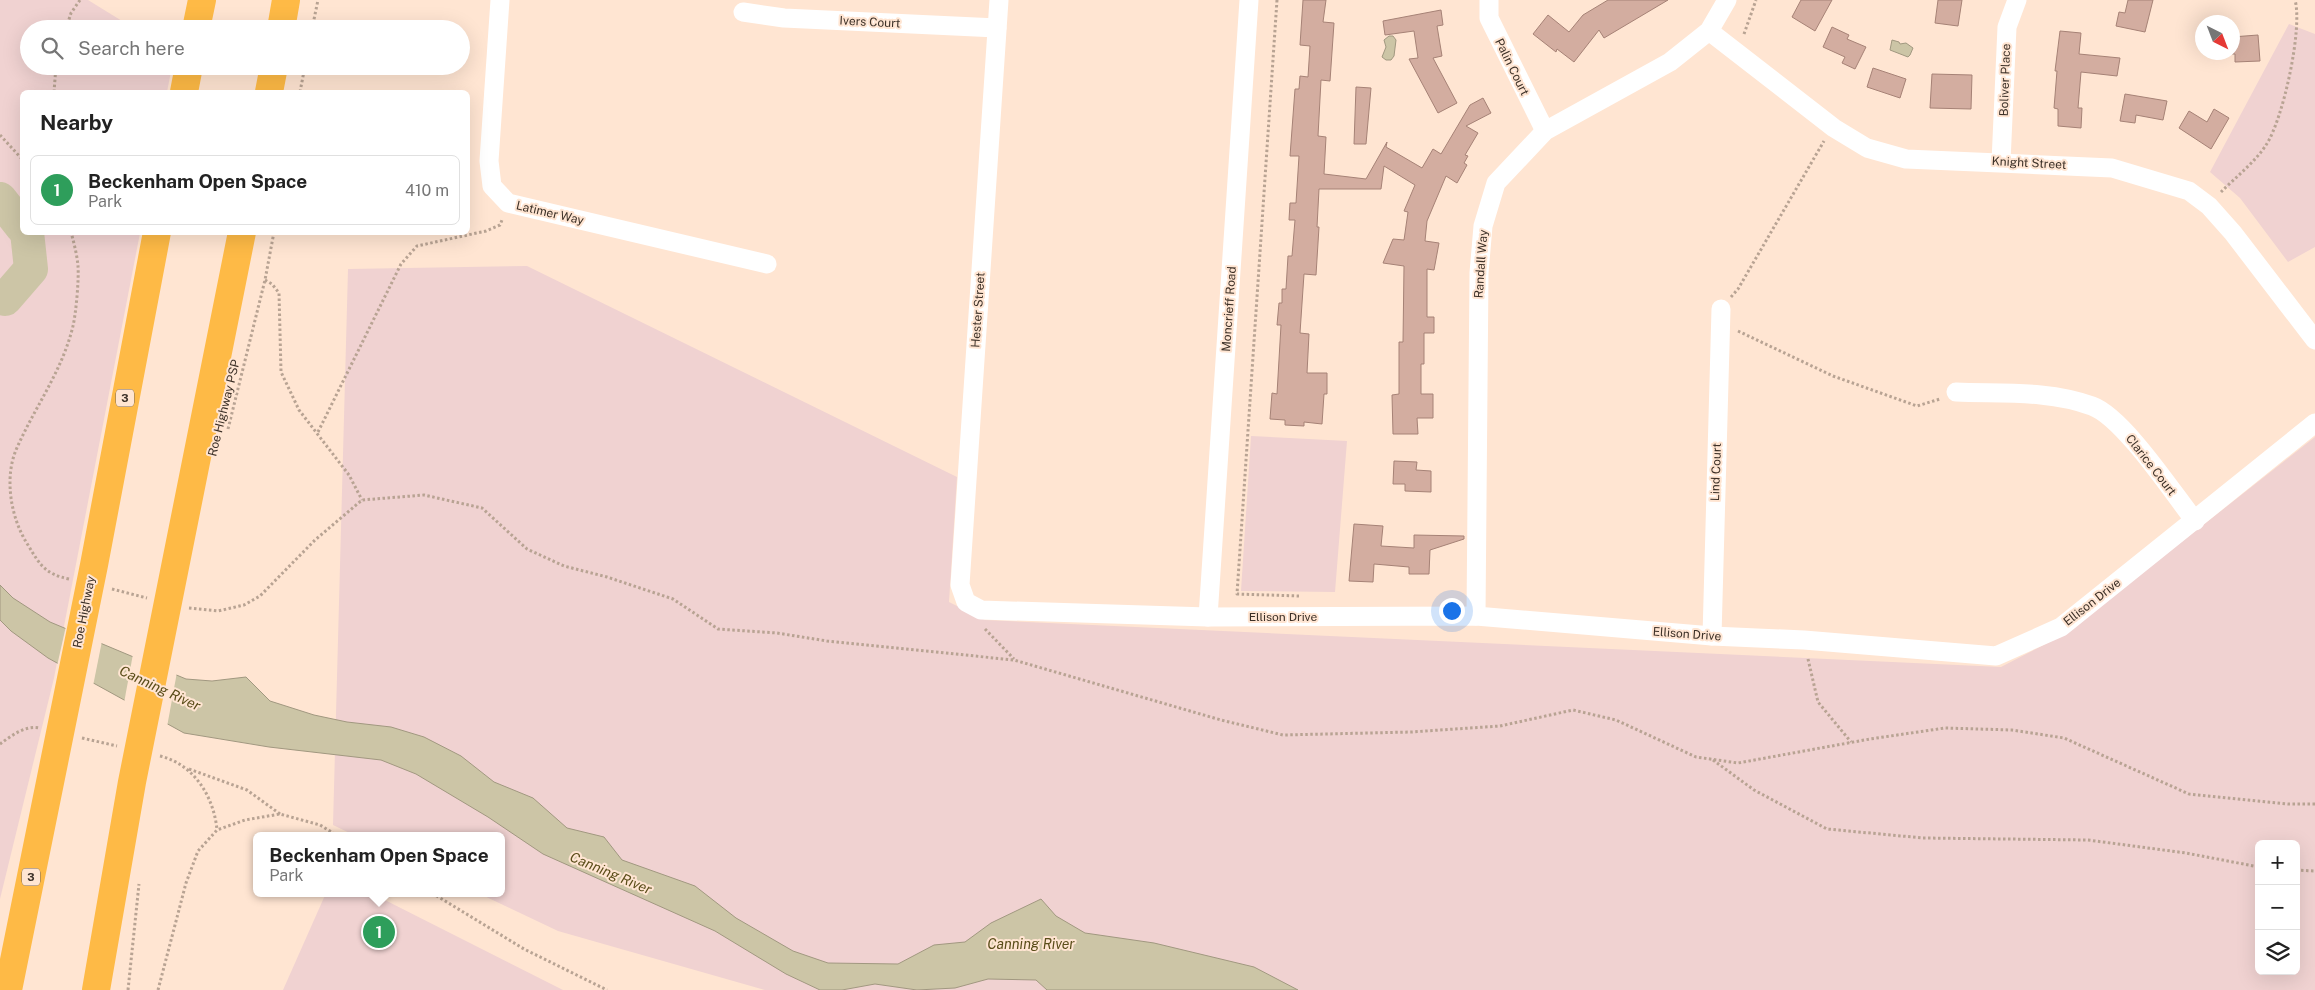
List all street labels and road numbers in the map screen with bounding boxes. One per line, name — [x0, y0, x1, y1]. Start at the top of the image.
street label: Ivers Court — [839, 13, 901, 31]
street label: Palin Court — [1492, 36, 1532, 98]
street label: Boliver Place — [1997, 43, 2013, 117]
street label: Knight Street — [1991, 154, 2067, 172]
street label: Latimer Way — [515, 198, 586, 228]
street label: Randall Way — [1472, 229, 1490, 299]
street label: Moncrieff Road — [1219, 266, 1239, 352]
street label: Hester Street — [968, 271, 988, 348]
street label: Roe Highway PSP — [205, 358, 243, 458]
road number: 3 — [116, 389, 134, 406]
street label: Clarice Court — [2123, 432, 2179, 499]
street label: Lind Court — [1708, 442, 1724, 501]
street label: Roe Highway — [70, 574, 98, 649]
street label: Ellison Drive — [2061, 575, 2124, 629]
street label: Ellison Drive — [1249, 610, 1318, 624]
street label: Ellison Drive — [1652, 625, 1722, 643]
road number: 3 — [22, 869, 40, 886]

